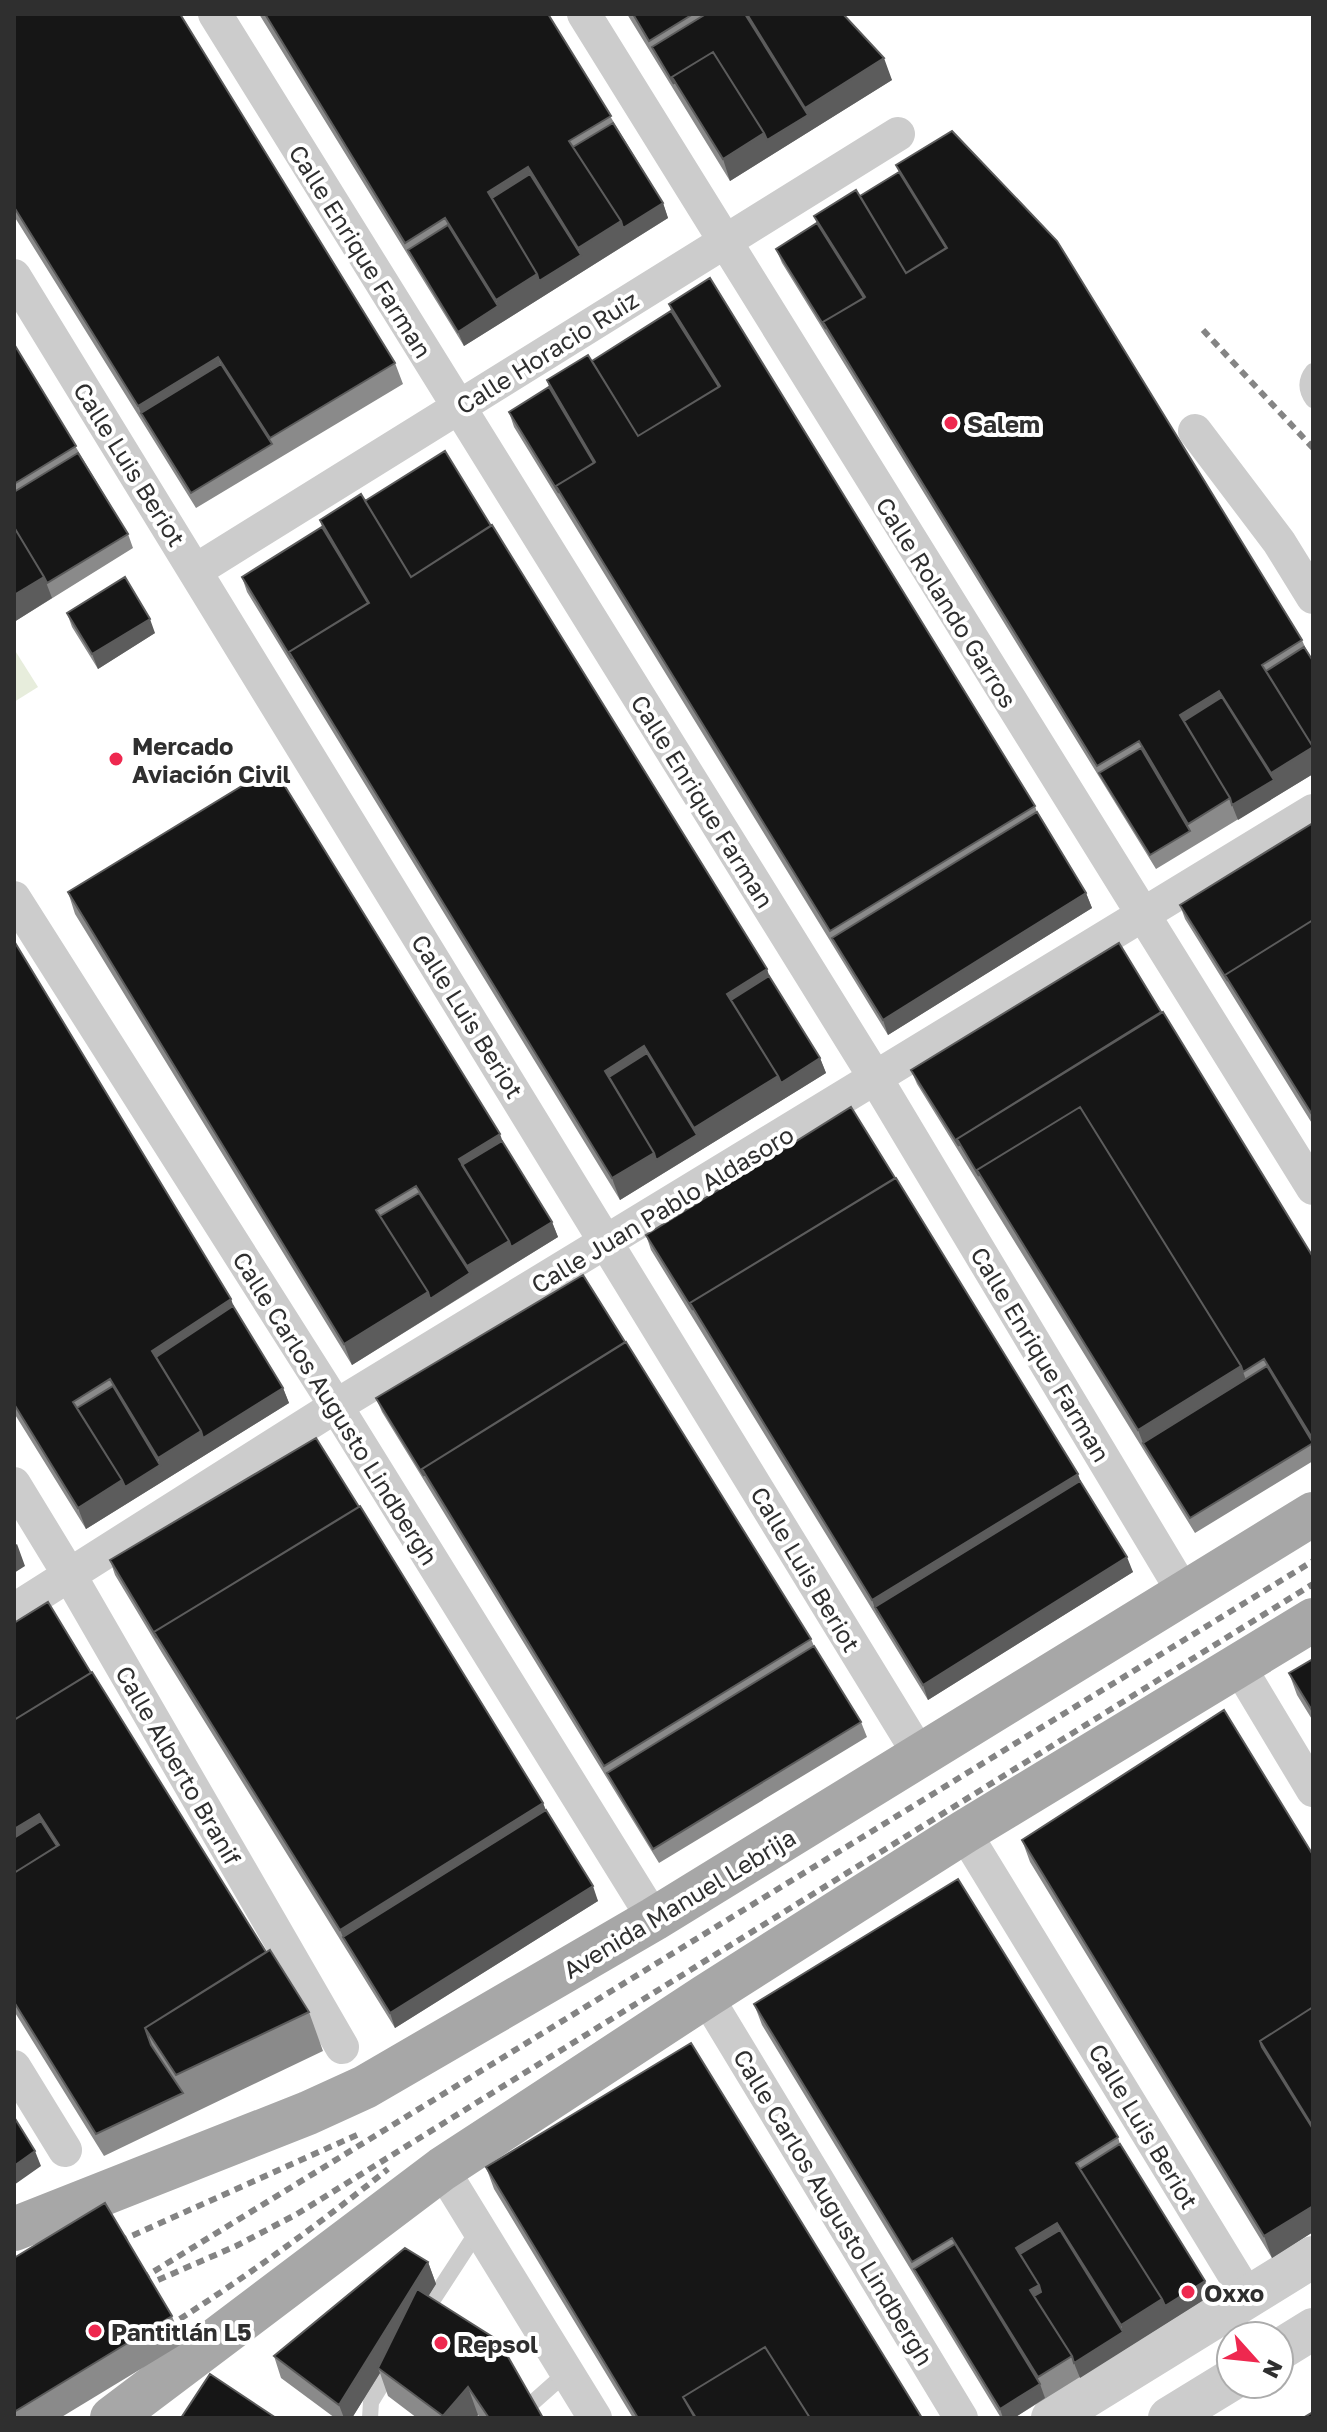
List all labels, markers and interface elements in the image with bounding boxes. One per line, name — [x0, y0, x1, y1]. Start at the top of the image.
street label: Calle Enrique Farman — [284, 139, 438, 363]
street label: Calle Horacio Ruiz — [451, 284, 643, 420]
street label: Calle Luis Beriot — [68, 377, 192, 551]
place label: Salem — [967, 409, 1040, 438]
marker: Salem — [942, 414, 960, 432]
street label: Calle Rolando Garros — [870, 491, 1024, 713]
street label: Calle Enrique Farman — [626, 689, 780, 913]
place label: Mercado Aviación Civil — [132, 731, 291, 788]
marker: Mercado Aviación Civil — [107, 750, 125, 768]
street label: Calle Luis Beriot — [406, 929, 530, 1103]
street label: Calle Juan Pablo Aldasoro — [526, 1119, 798, 1299]
street label: Calle Enrique Farman — [965, 1241, 1117, 1467]
street label: Calle Carlos Augusto Lindbergh — [227, 1246, 445, 1570]
street label: Calle Luis Beriot — [745, 1481, 867, 1657]
street label: Calle Alberto Branif — [110, 1660, 248, 1870]
street label: Avenida Manuel Lebrija — [558, 1822, 800, 1984]
street label: Calle Luis Beriot — [1083, 2038, 1205, 2214]
street label: Calle Carlos Augusto Lindbergh — [728, 2044, 940, 2370]
place label: Oxxo — [1204, 2278, 1264, 2307]
marker: Oxxo — [1179, 2283, 1197, 2301]
place label: Pantitlán L5 — [111, 2317, 252, 2346]
north arrow — [1215, 2320, 1295, 2400]
marker: Pantitlán L5 — [86, 2322, 104, 2340]
place label: Repsol — [457, 2329, 538, 2358]
marker: Repsol — [432, 2334, 450, 2352]
text: N — [1257, 2356, 1289, 2383]

